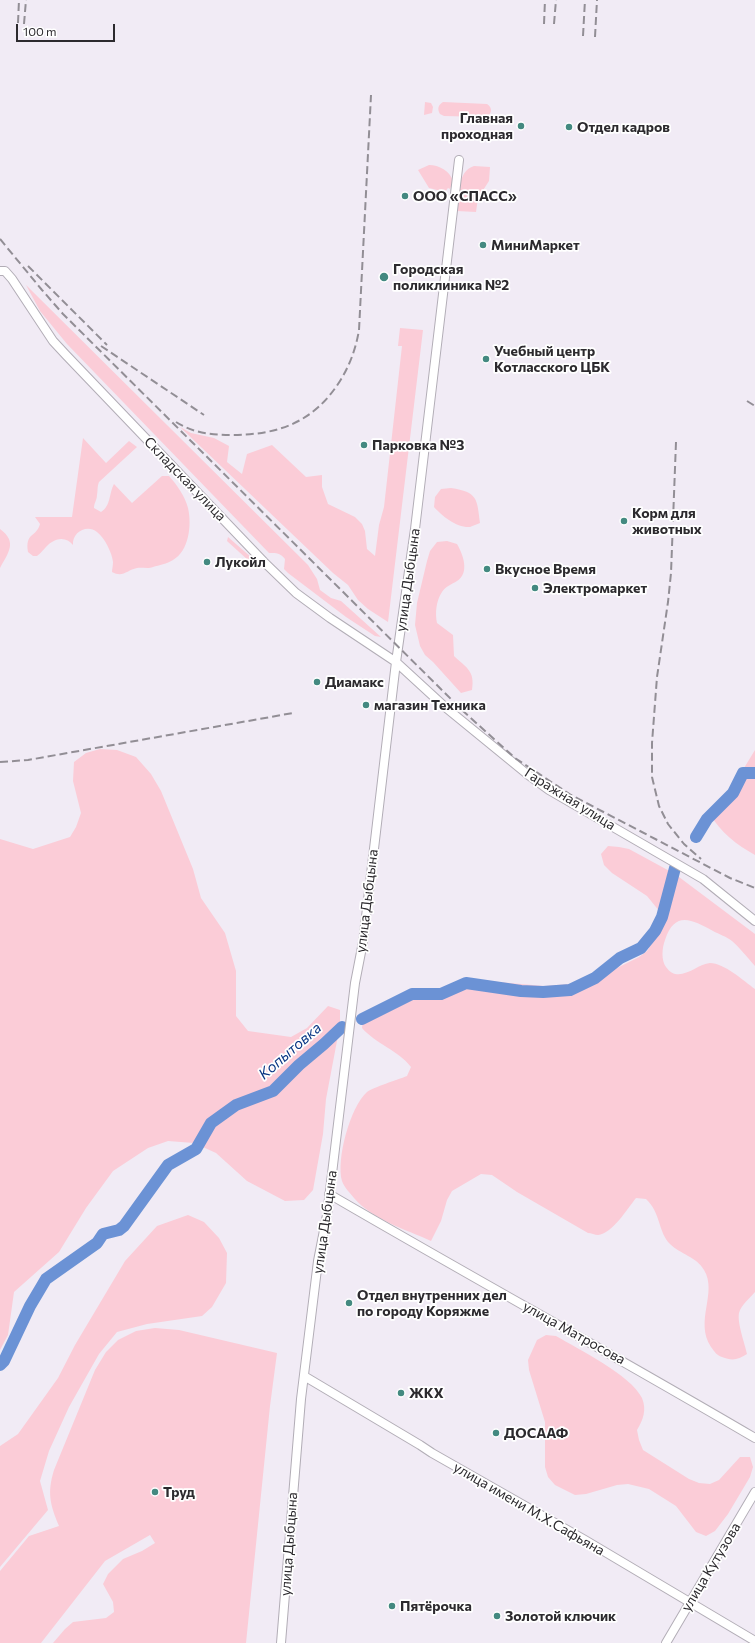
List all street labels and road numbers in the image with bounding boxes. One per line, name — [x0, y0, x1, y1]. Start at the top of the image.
street label: Складская улица — [141, 433, 229, 525]
street label: улица Дыбцына — [392, 527, 424, 633]
street label: Гаражная улица — [521, 764, 619, 834]
street label: улица Дыбцына — [352, 848, 382, 954]
street label: улица Дыбцына — [309, 1169, 341, 1275]
street label: улица Матросова — [520, 1298, 628, 1368]
street label: улица имени М.Х.Сафьяна — [450, 1459, 608, 1559]
street label: улица Дыбцына — [277, 1491, 301, 1597]
street label: улица Кутузова — [678, 1519, 744, 1615]

